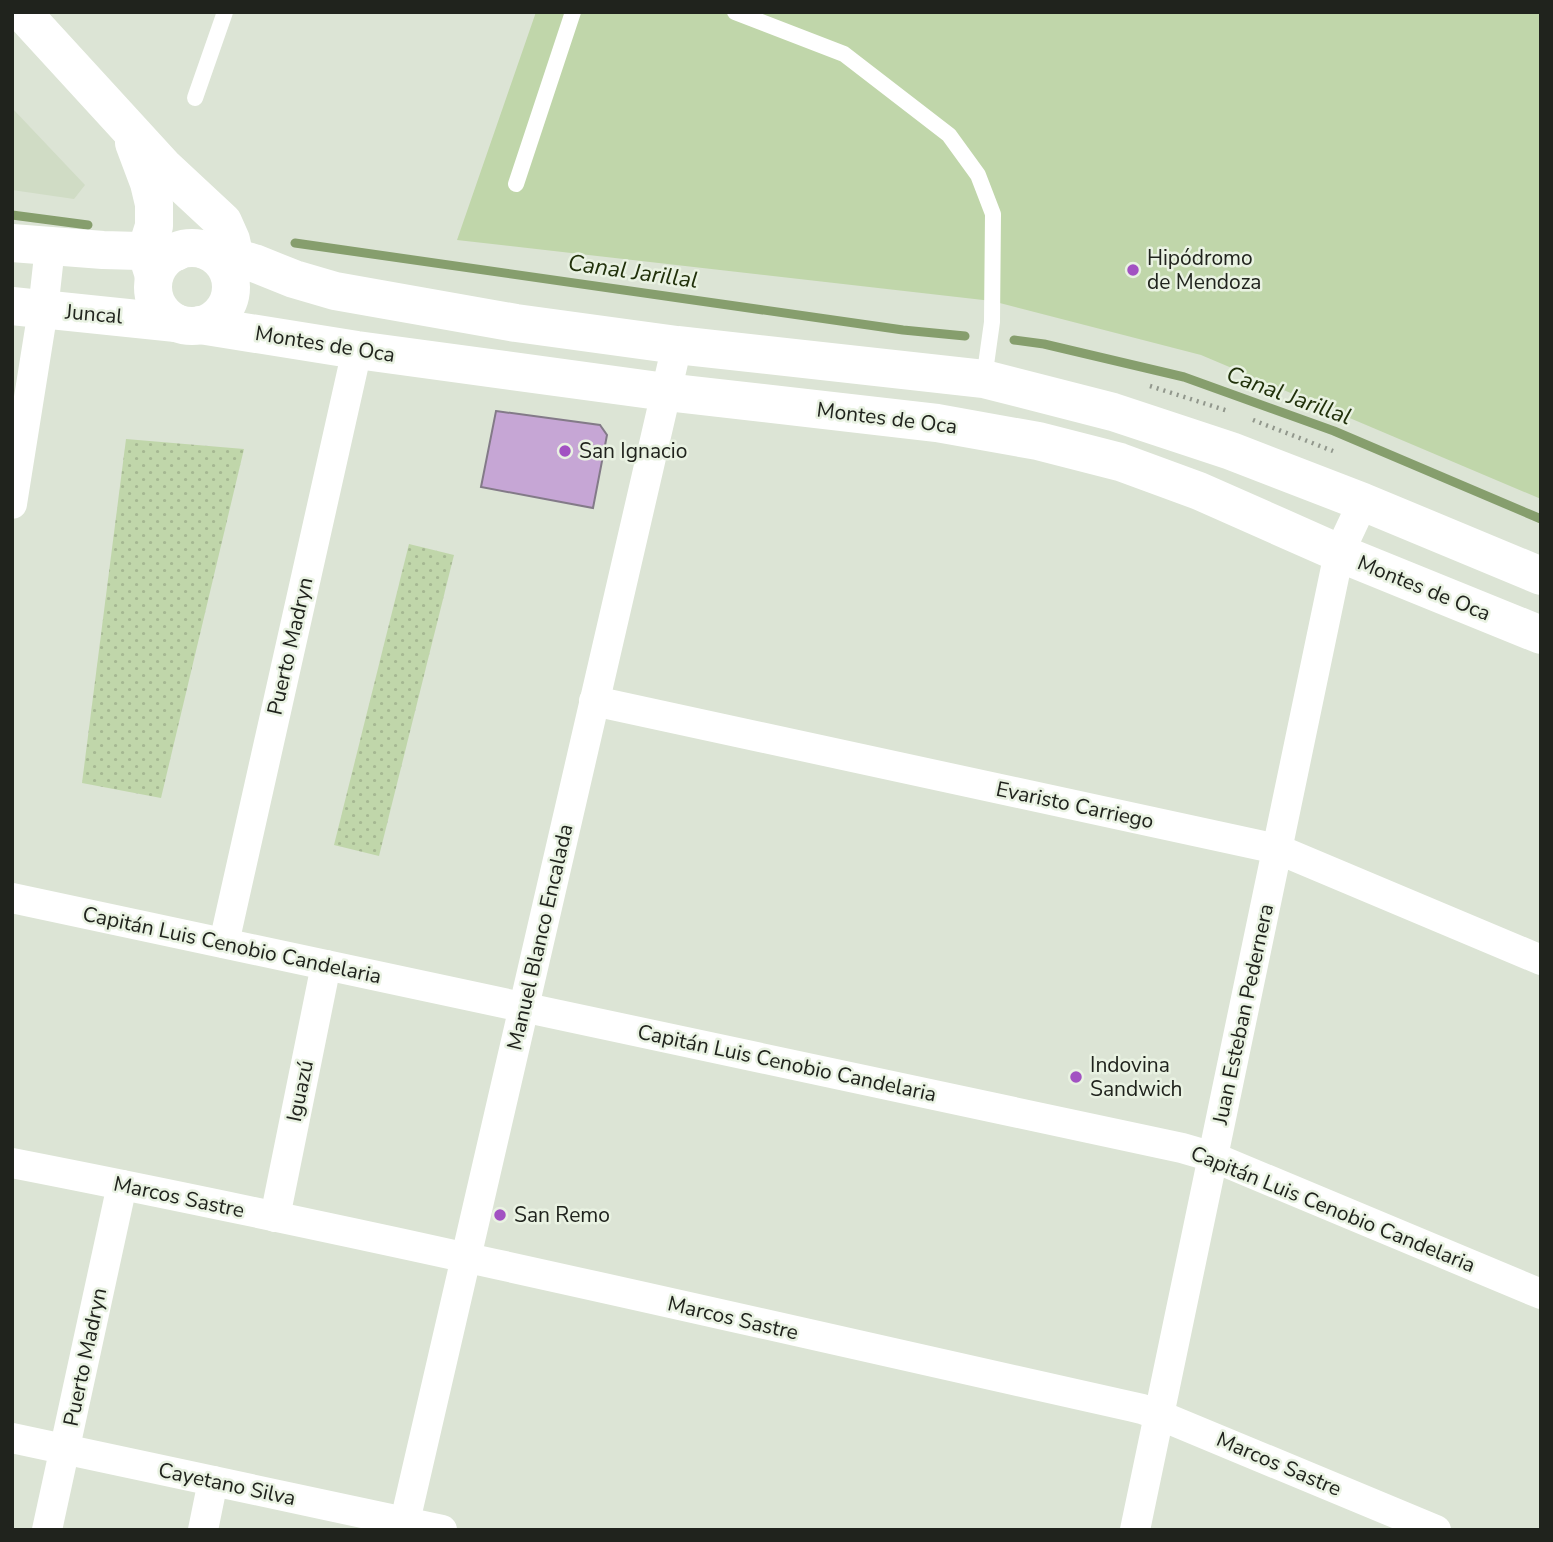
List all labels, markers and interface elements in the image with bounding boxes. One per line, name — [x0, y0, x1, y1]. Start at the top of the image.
place label: Hipódromo de Mendoza — [1147, 244, 1261, 296]
water label: Canal Jarillal — [566, 247, 700, 296]
marker: Hipódromo de Mendoza — [1125, 262, 1141, 278]
street label: Juncal — [63, 297, 125, 331]
street label: Montes de Oca — [253, 319, 397, 369]
water label: Canal Jarillal — [1222, 358, 1356, 432]
street label: Montes de Oca — [815, 396, 959, 440]
place label: San Ignacio — [579, 437, 687, 465]
marker: San Ignacio — [557, 443, 573, 459]
street label: Montes de Oca — [1353, 549, 1495, 627]
street label: Puerto Madryn — [261, 574, 319, 718]
street label: Evaristo Carriego — [994, 775, 1156, 835]
street label: Manuel Blanco Encalada — [500, 821, 580, 1053]
street label: Capitán Luis Cenobio Candelaria — [80, 900, 384, 990]
street label: Juan Esteban Pedernera — [1206, 901, 1280, 1128]
street label: Capitán Luis Cenobio Candelaria — [635, 1018, 939, 1108]
place label: Indovina Sandwich — [1090, 1051, 1182, 1103]
street label: Iguazú — [280, 1058, 320, 1124]
marker: Indovina Sandwich — [1068, 1069, 1084, 1085]
street label: Capitán Luis Cenobio Candelaria — [1187, 1139, 1479, 1279]
street label: Marcos Sastre — [111, 1169, 247, 1225]
place label: San Remo — [514, 1201, 610, 1229]
marker: San Remo — [492, 1207, 508, 1223]
street label: Puerto Madryn — [57, 1285, 113, 1429]
street label: Marcos Sastre — [665, 1289, 801, 1347]
street label: Marcos Sastre — [1212, 1425, 1346, 1503]
street label: Cayetano Silva — [156, 1456, 298, 1512]

